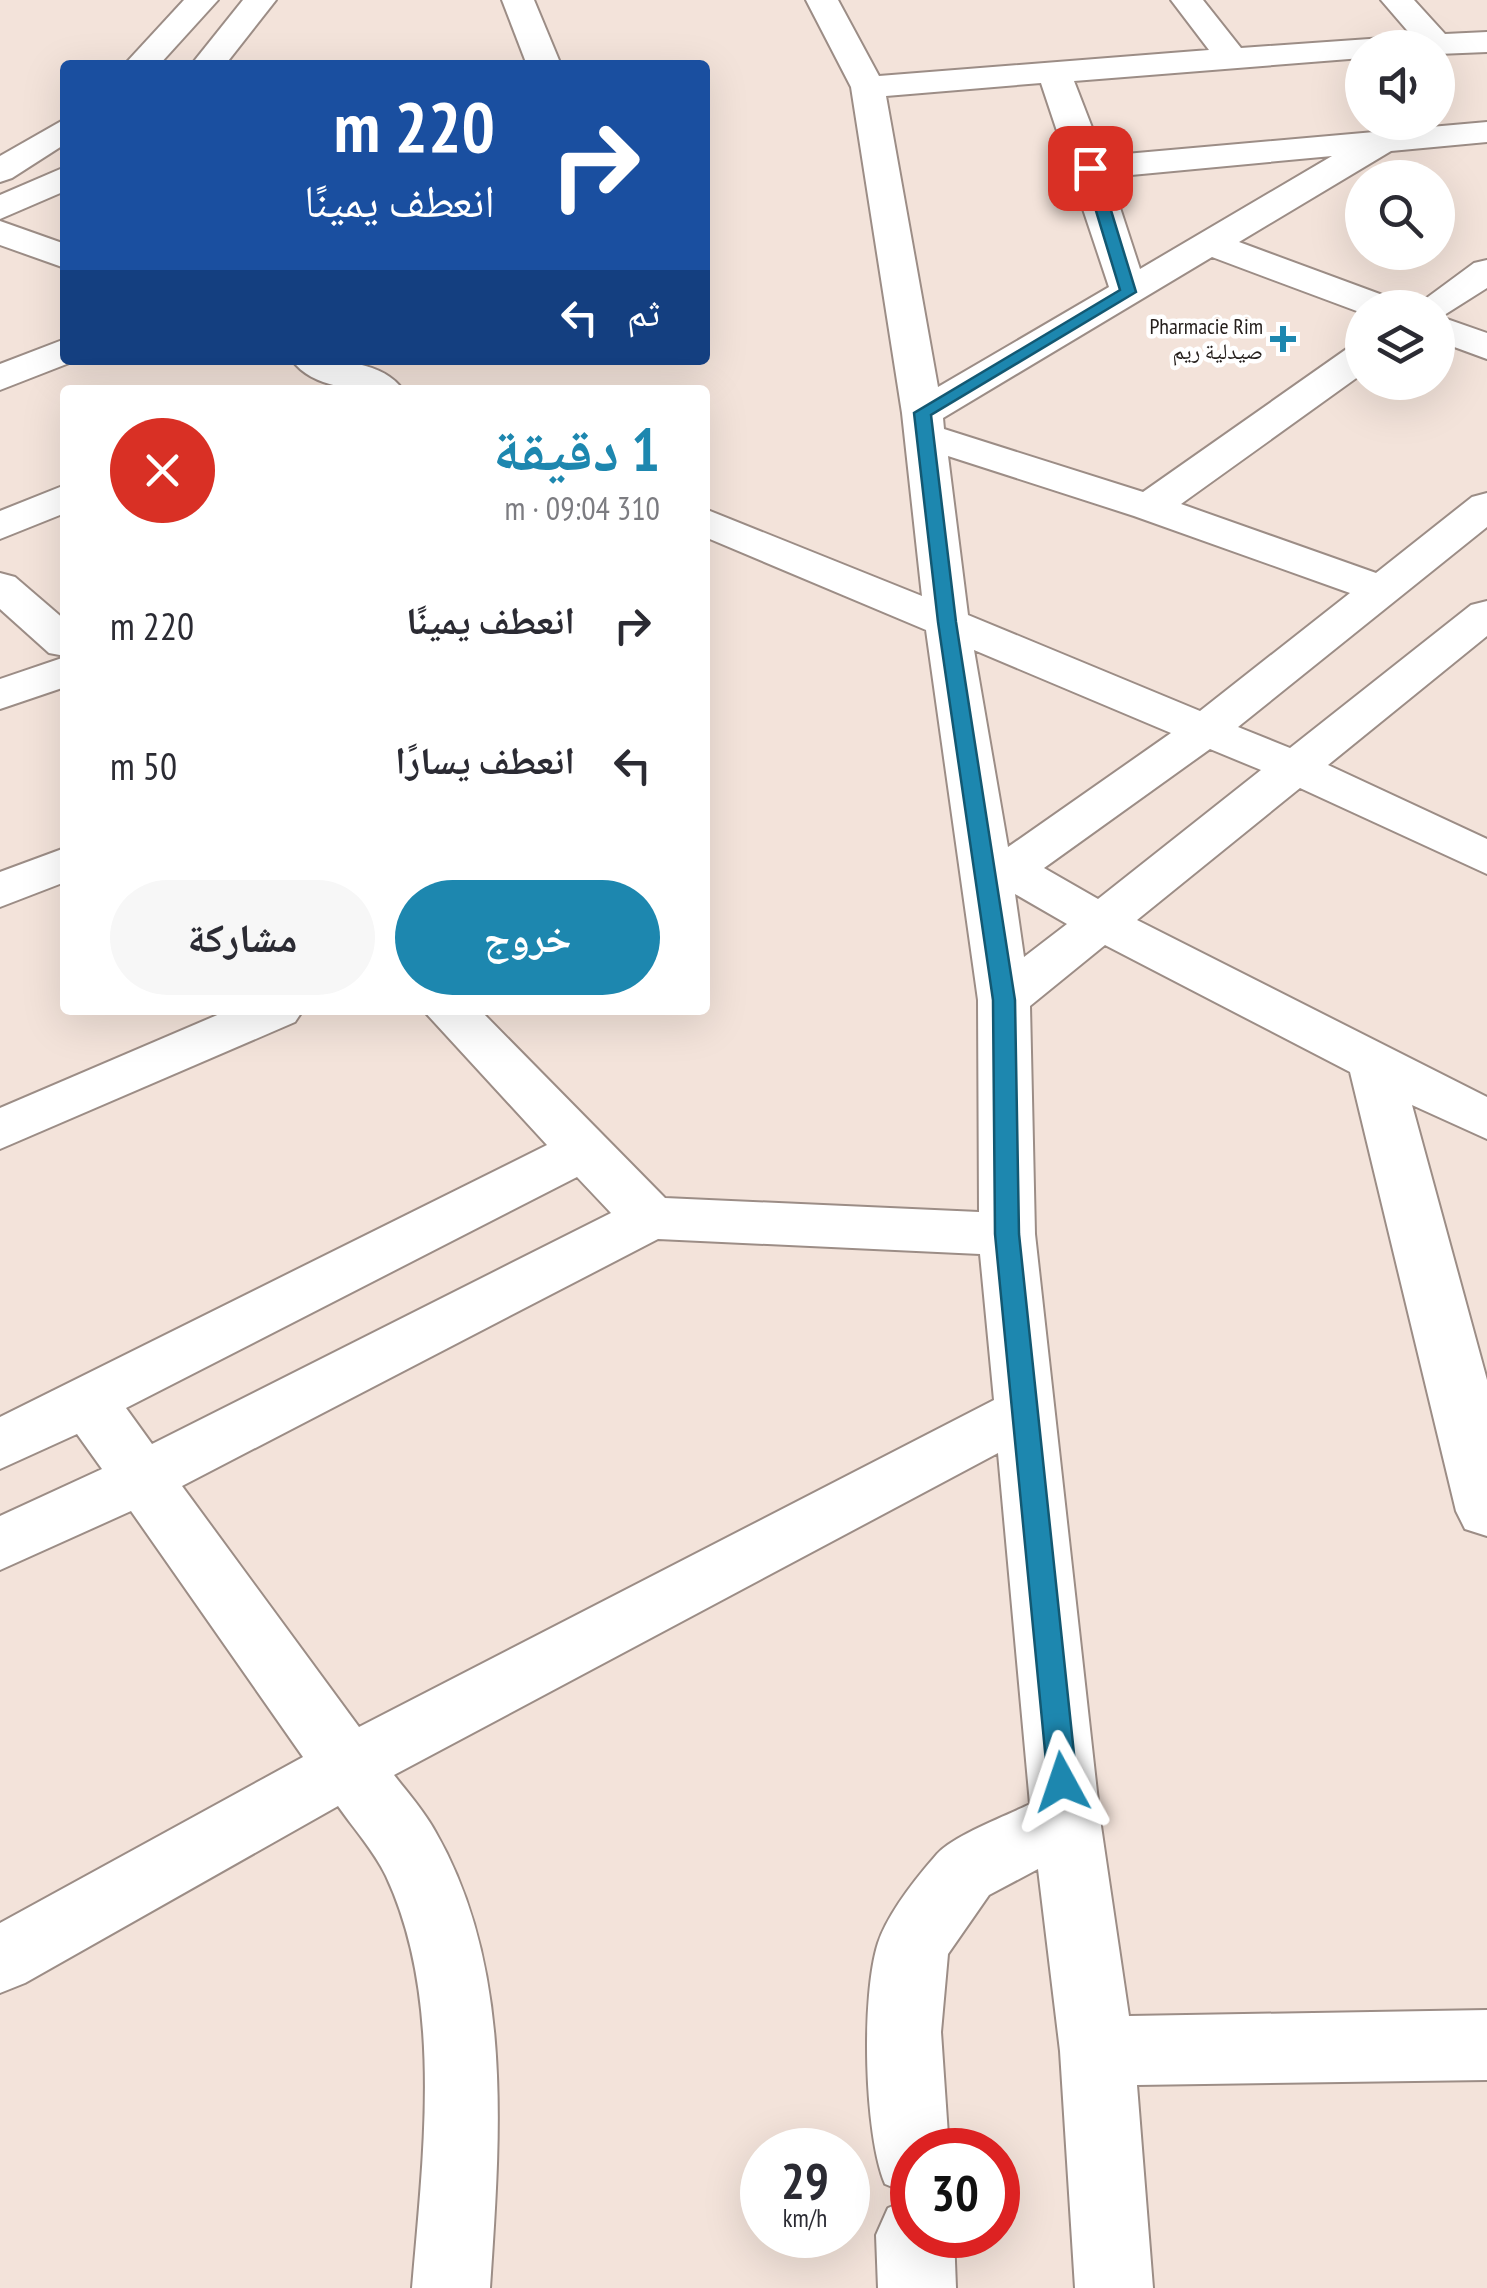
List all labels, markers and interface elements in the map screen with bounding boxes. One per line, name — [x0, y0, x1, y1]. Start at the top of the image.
map controls — [1345, 30, 1455, 400]
button: sound — [1345, 30, 1455, 140]
text: 220 m — [334, 81, 495, 171]
icon: right — [530, 100, 660, 230]
pin — [1048, 126, 1133, 211]
icon: arrive — [1063, 141, 1118, 196]
button: search — [1345, 160, 1455, 270]
text: انعطف يمينًا — [304, 171, 495, 229]
text: ثم — [627, 287, 660, 336]
icon: left — [552, 290, 607, 345]
button: layers — [1345, 290, 1455, 400]
place label: Pharmacie Rim صيدلية ريم — [1149, 312, 1263, 366]
marker: Pharmacie Rim صيدلية ريم — [1272, 328, 1294, 350]
text: 1 دقيقة — [493, 410, 660, 488]
button: close — [110, 418, 215, 523]
text: 310 m · 09:04 — [505, 487, 660, 529]
text: انعطف يمينًا — [406, 595, 575, 644]
icon: right — [605, 598, 660, 653]
text: 220 m — [110, 601, 194, 650]
text: انعطف يسارًا — [395, 735, 575, 784]
icon: left — [605, 738, 660, 793]
text: 50 m — [110, 741, 177, 790]
button: مشاركة — [110, 880, 375, 995]
button: خروج — [395, 880, 660, 995]
position arrow — [1010, 1730, 1114, 1834]
speed limit sign: 30 — [890, 2128, 1020, 2258]
text: 29 — [781, 2148, 829, 2213]
text: km/h — [783, 2202, 827, 2234]

